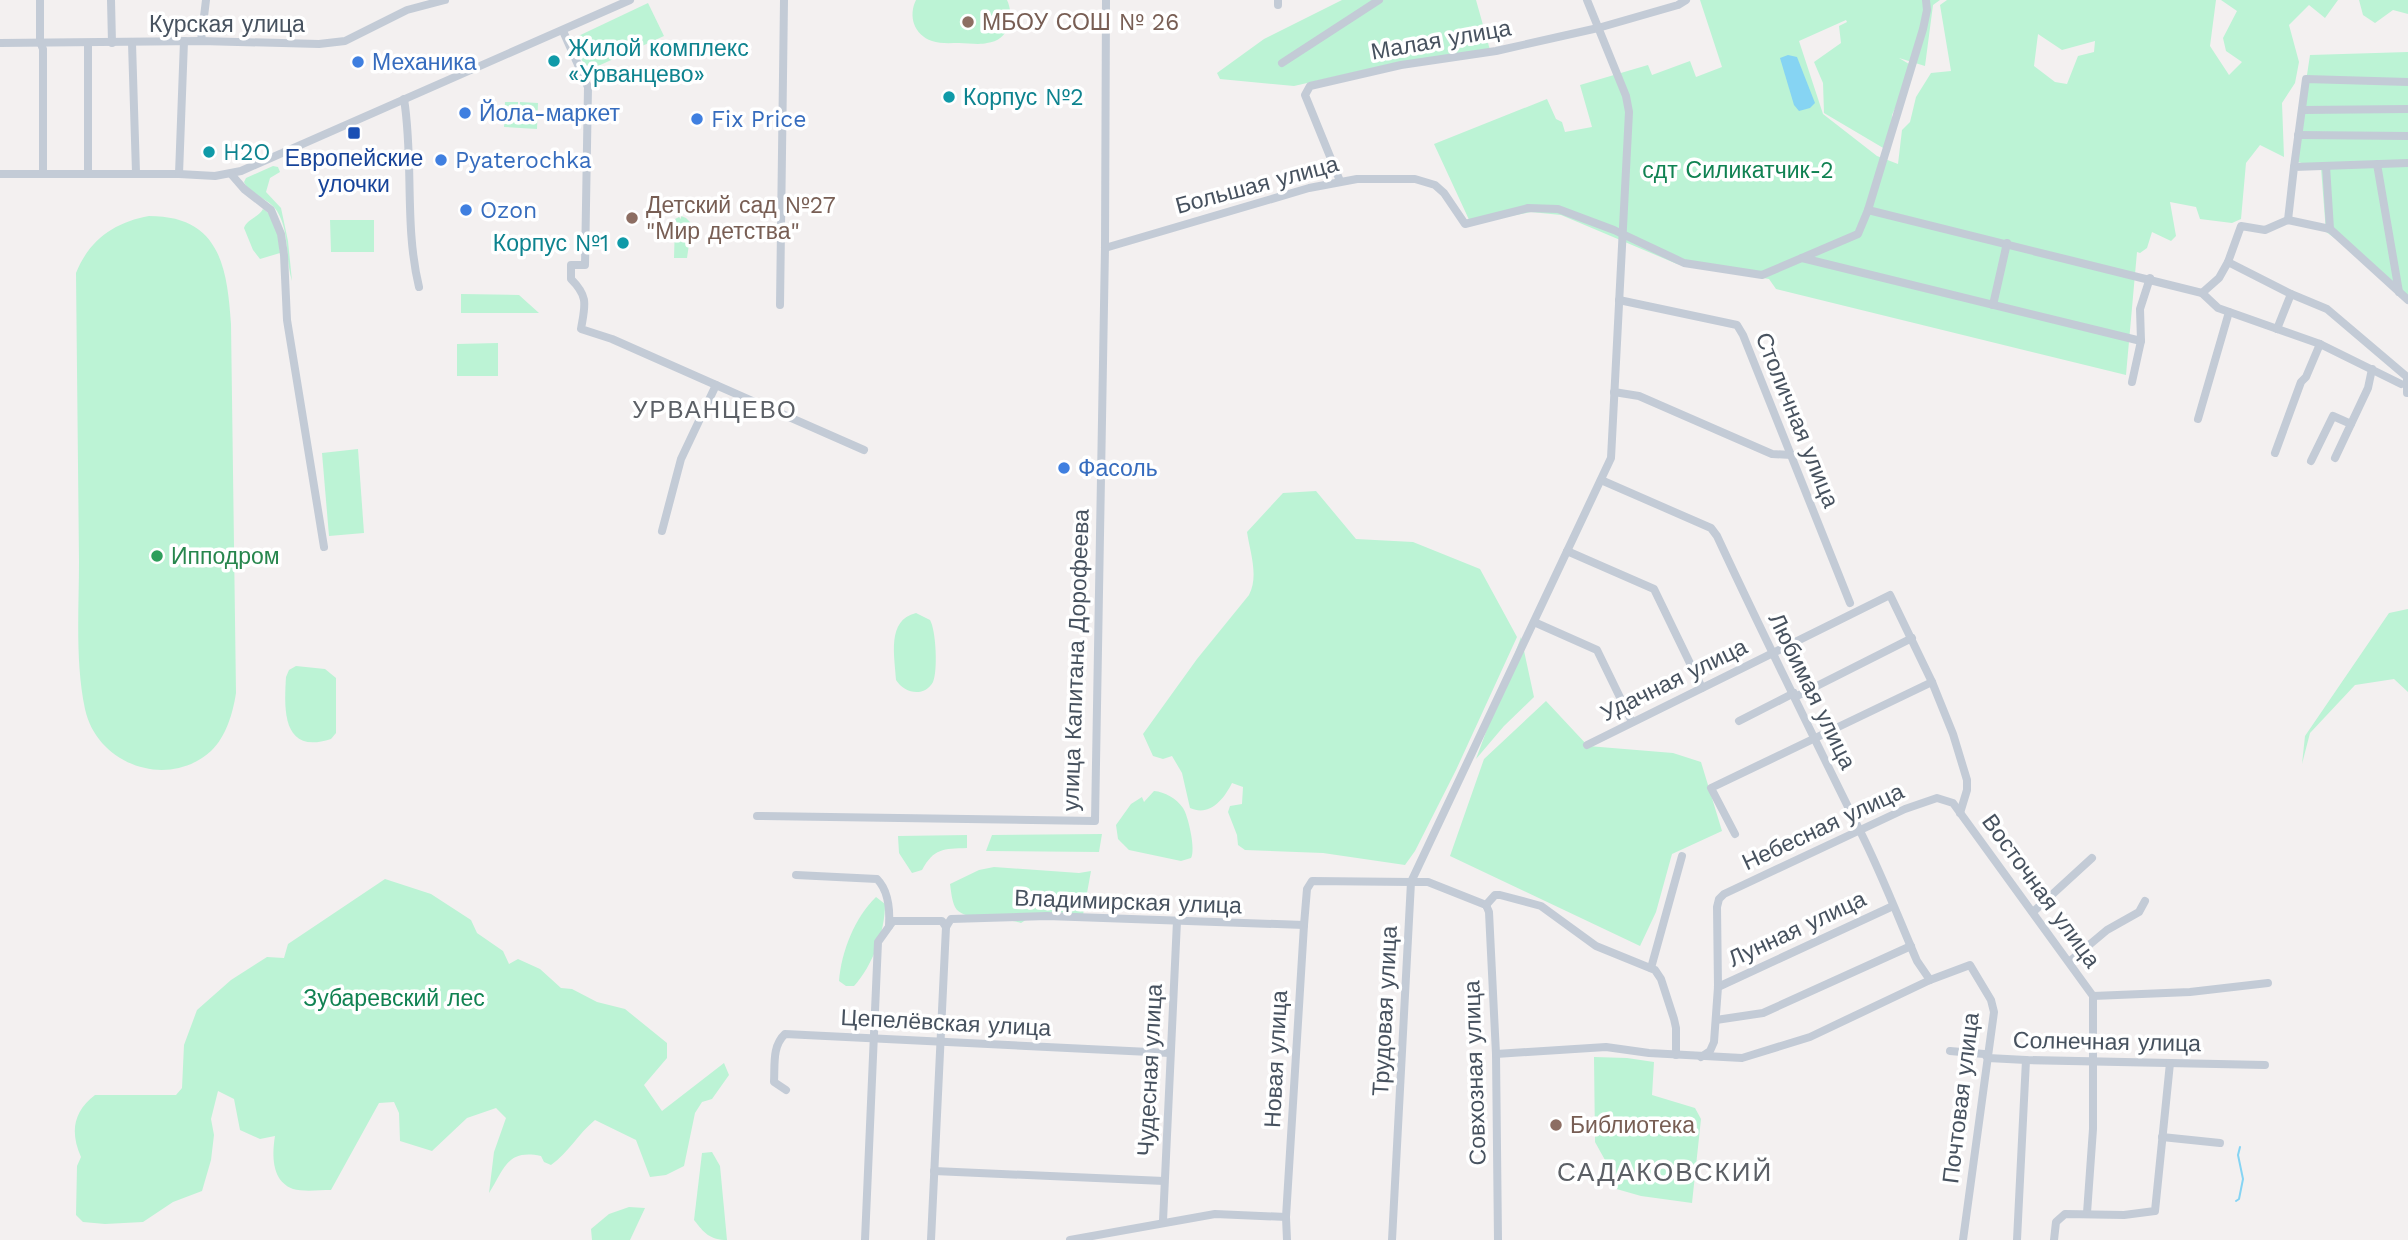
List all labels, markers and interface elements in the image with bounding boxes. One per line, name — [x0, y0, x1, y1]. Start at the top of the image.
place label: МБОУ СОШ № 26 — [982, 9, 1179, 36]
street label: Курская улица — [149, 11, 305, 38]
marker: МБОУ СОШ № 26 — [960, 14, 976, 30]
street label: Малая улица — [1369, 14, 1513, 66]
place label: Жилой комплекс «Урванцево» — [568, 35, 749, 88]
place label: Механика — [372, 49, 477, 76]
marker: Жилой комплекс «Урванцево» — [546, 53, 562, 69]
marker: Механика — [350, 54, 366, 70]
place label: Корпус №2 — [963, 84, 1084, 111]
marker: Корпус №2 — [941, 89, 957, 105]
place label: Йола-маркет — [479, 99, 621, 127]
marker: Йола-маркет — [457, 105, 473, 121]
place label: Fix Price — [711, 106, 806, 133]
marker: Fix Price — [689, 111, 705, 127]
marker: Европейские улочки — [346, 125, 362, 141]
place label: H2O — [223, 139, 271, 166]
marker: H2O — [201, 144, 217, 160]
place label: Европейские улочки — [285, 145, 423, 198]
place label: Pyaterochka — [455, 147, 592, 174]
street label: Большая улица — [1173, 150, 1342, 220]
marker: Pyaterochka — [433, 152, 449, 168]
park label: сдт Силикатчик-2 — [1642, 157, 1834, 184]
place label: Детский сад №27 "Мир детства" — [646, 192, 836, 245]
place label: Ozon — [480, 197, 537, 224]
marker: Ozon — [458, 202, 474, 218]
marker: Детский сад №27 "Мир детства" — [624, 210, 640, 226]
place label: Корпус №1 — [493, 230, 609, 257]
marker: Корпус №1 — [615, 235, 631, 251]
street label: Столичная улица — [1750, 329, 1845, 512]
district label: УРВАНЦЕВО — [632, 396, 798, 424]
place label: Фасоль — [1078, 455, 1158, 482]
marker: Фасоль — [1056, 460, 1072, 476]
street label: улица Капитана Дорофеева — [1057, 508, 1095, 812]
place label: Ипподром — [171, 543, 280, 570]
marker: Ипподром — [149, 548, 165, 564]
street label: Любимая улица — [1762, 608, 1862, 774]
street label: Удачная улица — [1596, 633, 1752, 727]
street label: Небесная улица — [1738, 778, 1908, 876]
street label: Восточная улица — [1976, 809, 2106, 973]
street label: Владимирская улица — [1014, 885, 1242, 919]
street label: Лунная улица — [1724, 885, 1870, 973]
street label: Трудовая улица — [1367, 925, 1403, 1097]
street label: Совхозная улица — [1458, 980, 1492, 1166]
street label: Чудесная улица — [1132, 983, 1168, 1157]
park label: Зубаревский лес — [303, 985, 485, 1012]
street label: Новая улица — [1259, 989, 1293, 1128]
street label: Цепелёвская улица — [840, 1004, 1052, 1042]
street label: Почтовая улица — [1937, 1011, 1985, 1185]
street label: Солнечная улица — [2013, 1027, 2201, 1057]
place label: Библиотека — [1570, 1112, 1695, 1139]
marker: Библиотека — [1548, 1117, 1564, 1133]
district label: САДАКОВСКИЙ — [1557, 1157, 1773, 1187]

